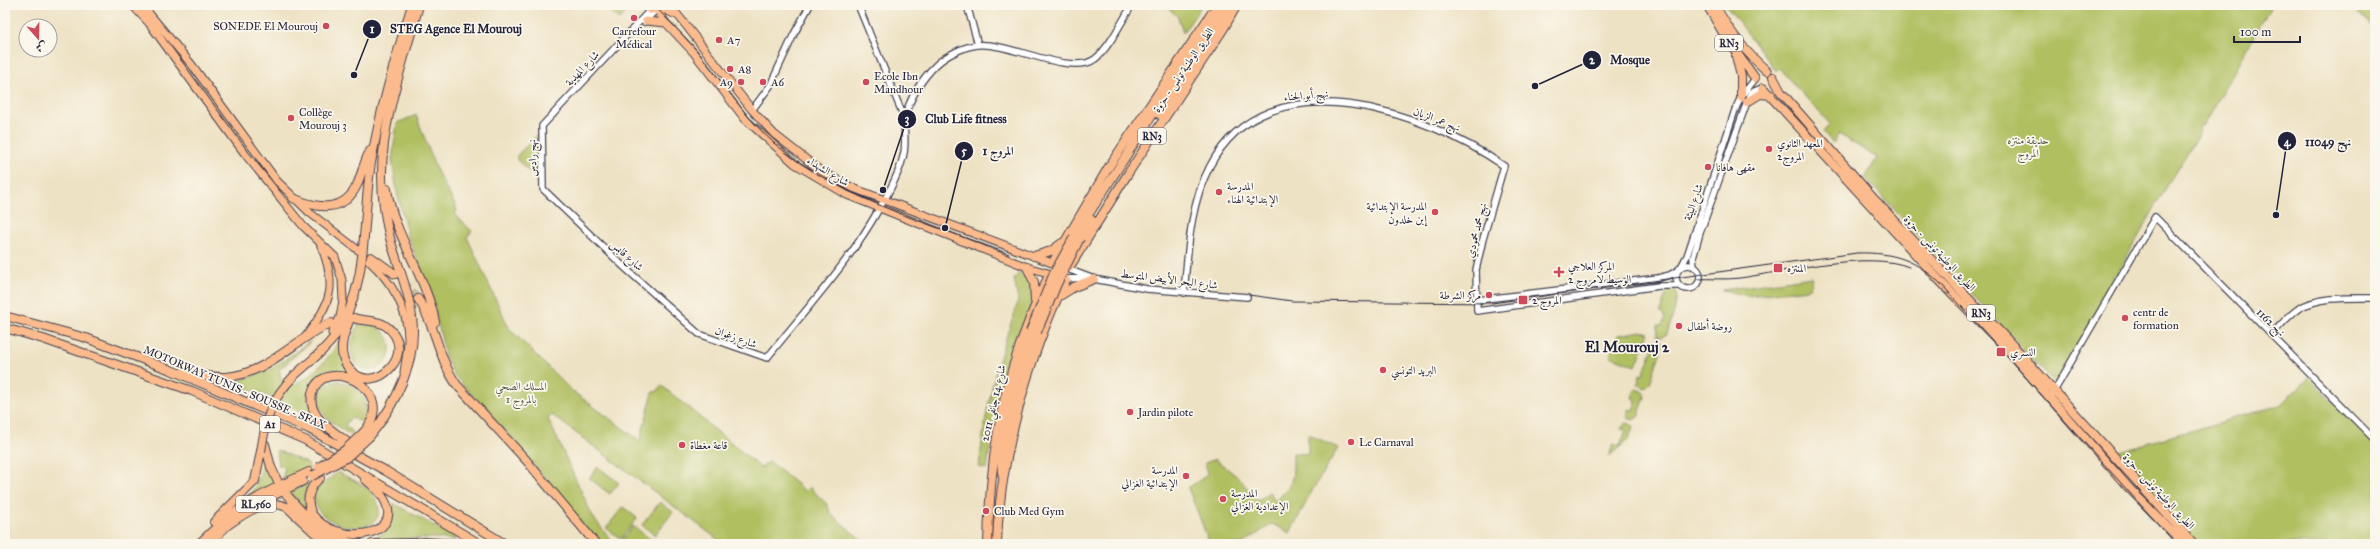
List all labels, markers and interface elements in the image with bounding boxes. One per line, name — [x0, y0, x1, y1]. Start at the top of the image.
marker: Carrefour Médical — [629, 13, 639, 23]
callout: STEG Agence El Mourouj — [362, 17, 530, 41]
north arrow — [18, 18, 58, 58]
scale bar — [2234, 18, 2300, 44]
place label: SONEDE El Mourouj — [213, 20, 318, 33]
marker: SONEDE El Mourouj — [321, 21, 331, 31]
text: 1 — [370, 22, 375, 36]
text: STEG Agence El Mourouj — [390, 22, 522, 37]
place label: Carrefour Médical — [612, 25, 657, 51]
text: 100 m — [2240, 25, 2271, 39]
street label: الطريق الوطنية تونس - حزوة — [1150, 26, 1217, 116]
place label: A7 — [726, 34, 740, 47]
marker: A7 — [714, 35, 724, 45]
road number: RN3 — [1715, 35, 1743, 51]
text: ش — [34, 39, 49, 55]
street label: شارع المهدية — [563, 48, 604, 91]
callout: Mosque — [1582, 48, 1658, 72]
text: 2 — [1589, 53, 1596, 67]
text: Mosque — [1610, 53, 1650, 68]
place label: A8 — [737, 63, 751, 76]
marker: A8 — [725, 64, 735, 74]
place label: Ecole Ibn Mandhour — [874, 70, 924, 96]
place label: A9 — [719, 76, 733, 89]
place label: A6 — [770, 76, 784, 89]
marker: A9 — [736, 77, 746, 87]
marker: A6 — [758, 77, 768, 87]
marker: Ecole Ibn Mandhour — [861, 77, 871, 87]
street label: نهج أبو الحناء — [1283, 85, 1329, 108]
street label: نهج عمر الزيان — [1410, 105, 1462, 138]
place label: Collège Mourouj 3 — [299, 106, 347, 132]
callout: Club Life fitness — [897, 107, 1015, 131]
text: 3 — [905, 112, 910, 127]
text: Club Life fitness — [925, 112, 1007, 126]
marker: Collège Mourouj 3 — [286, 113, 296, 123]
road number: RN3 — [1138, 128, 1166, 144]
callout: نهج 11049 — [2277, 129, 2359, 153]
park label: حديقة منتزه المروج — [2007, 134, 2049, 164]
text: 4 — [2284, 135, 2292, 150]
text: نهج 11049 — [2305, 135, 2351, 153]
place label: المعهد الثانوي المروج2 — [1777, 137, 1823, 167]
street label: نهج رادس — [526, 139, 543, 177]
callout: المروج 1 — [954, 139, 1021, 163]
text: 5 — [961, 144, 967, 158]
text: المروج 1 — [982, 144, 1014, 162]
marker: المعهد الثانوي المروج2 — [1764, 144, 1774, 154]
street label: شارع الشهداء — [803, 154, 851, 192]
place label: مقهى هافانا — [1716, 161, 1755, 176]
marker: مقهى هافانا — [1703, 162, 1713, 172]
place label: المدرسة الإبتدائية الهناء — [1227, 180, 1278, 208]
street label: شارع البيئة — [1681, 182, 1709, 223]
marker: المدرسة الإبتدائية الهناء — [1214, 187, 1224, 197]
place label: المدرسة الإبتدائية إبن خلدون — [1367, 200, 1428, 227]
street label: نهج محمد محمودي — [1463, 201, 1493, 260]
marker: المدرسة الإبتدائية إبن خلدون — [1430, 207, 1440, 217]
street label: الطريق الوطنية تونس - حزوة — [1900, 213, 1978, 295]
street label: شارع قابس — [605, 237, 646, 276]
place label: المركز العلاجي الوسيط لامروج 2 — [1568, 260, 1631, 290]
marker: المنتزه — [1772, 262, 1784, 274]
place label: المنتزه — [1787, 262, 1806, 275]
street label: شارع البحر الأبيض المتوسط — [1119, 265, 1219, 295]
marker: المركز العلاجي الوسيط لامروج 2 — [1553, 266, 1565, 278]
place label: مركز الشرطة — [1440, 289, 1481, 303]
marker: مركز الشرطة — [1484, 290, 1494, 300]
marker: المروج 2 — [1517, 294, 1529, 306]
place label: المروج 2 — [1532, 294, 1562, 311]
road number: RN3 — [1967, 305, 1995, 321]
place label: centr de formation — [2133, 306, 2179, 332]
street label: نهج 1162 — [2251, 306, 2288, 342]
marker: centr de formation — [2120, 313, 2130, 323]
place label: روضة أطفال — [1687, 318, 1732, 333]
marker: روضة أطفال — [1674, 321, 1684, 331]
street label: شارع زغوان — [712, 324, 759, 354]
district label: El Mourouj 2 — [1585, 338, 1670, 357]
street label: MOTORWAY TUNIS - SOUSSE - SFAX — [142, 343, 328, 432]
marker: النسري — [1995, 346, 2007, 358]
place label: النسري — [2010, 346, 2036, 361]
street label: شارع 14 جانفي 2011 — [978, 363, 1013, 444]
place label: البريد التونسي — [1391, 364, 1436, 381]
marker: البريد التونسي — [1378, 365, 1388, 375]
park label: المسلك الصحي بالمروج 1 — [495, 380, 547, 410]
place label: Jardin pilote — [1137, 406, 1194, 420]
marker: Jardin pilote — [1125, 407, 1135, 417]
road number: A1 — [260, 416, 280, 432]
place label: Le Carnaval — [1359, 436, 1414, 449]
marker: Le Carnaval — [1346, 437, 1356, 447]
place label: قاعة مغطاة — [690, 439, 728, 452]
marker: قاعة مغطاة — [677, 440, 687, 450]
street label: الطريق الوطنية تونس - حزوة — [2119, 451, 2197, 533]
place label: المدرسة الإبتدائية الغزالي — [1121, 464, 1178, 492]
marker: المدرسة الإبتدائية الغزالي — [1181, 471, 1191, 481]
place label: المدرسة الإعدادية الغزالي — [1231, 487, 1288, 515]
marker: المدرسة الإعدادية الغزالي — [1218, 494, 1228, 504]
road number: RL560 — [236, 496, 276, 512]
place label: Club Med Gym — [994, 505, 1065, 518]
marker: Club Med Gym — [981, 506, 991, 516]

